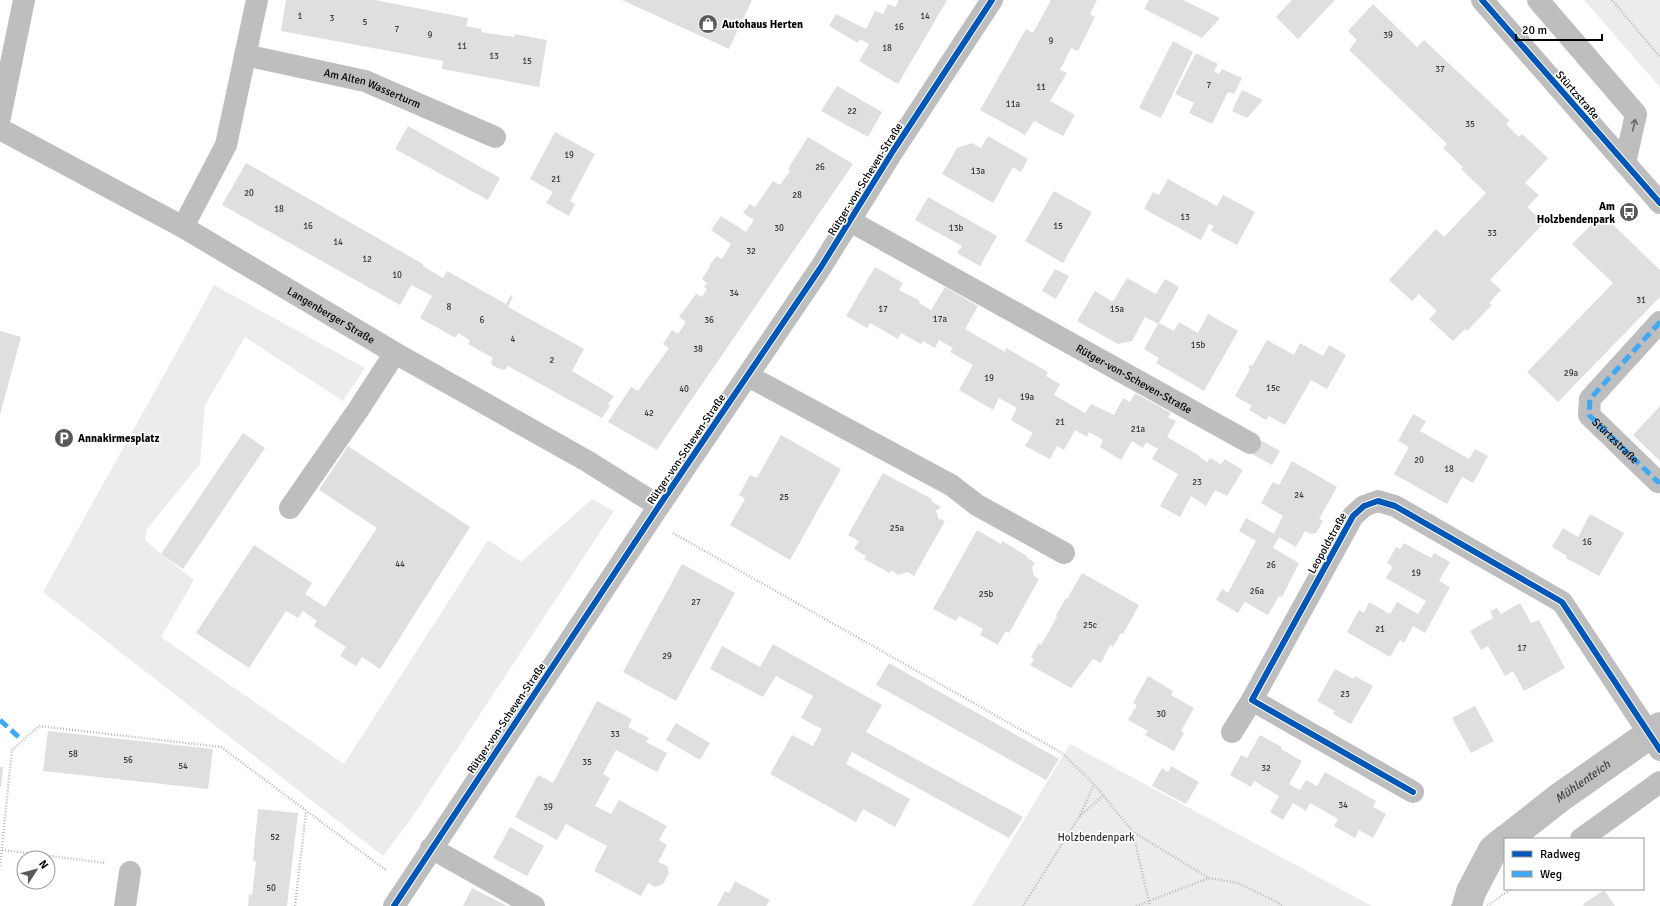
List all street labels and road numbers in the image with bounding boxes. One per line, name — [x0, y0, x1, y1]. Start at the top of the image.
street label: Am Alten Wasserturm — [323, 66, 423, 111]
street label: Stürtzstraße — [1553, 68, 1602, 122]
street label: Rütger-von-Scheven-Straße — [825, 120, 906, 238]
street label: Langenberger Straße — [285, 284, 377, 347]
street label: Rütger-von-Scheven-Straße — [1074, 342, 1194, 417]
street label: Rütger-von-Scheven-Straße — [645, 392, 728, 507]
street label: Stürtzstraße — [1589, 416, 1641, 467]
street label: Leopoldstraße — [1305, 510, 1350, 576]
street label: Rütger-von-Scheven-Straße — [465, 661, 548, 776]

